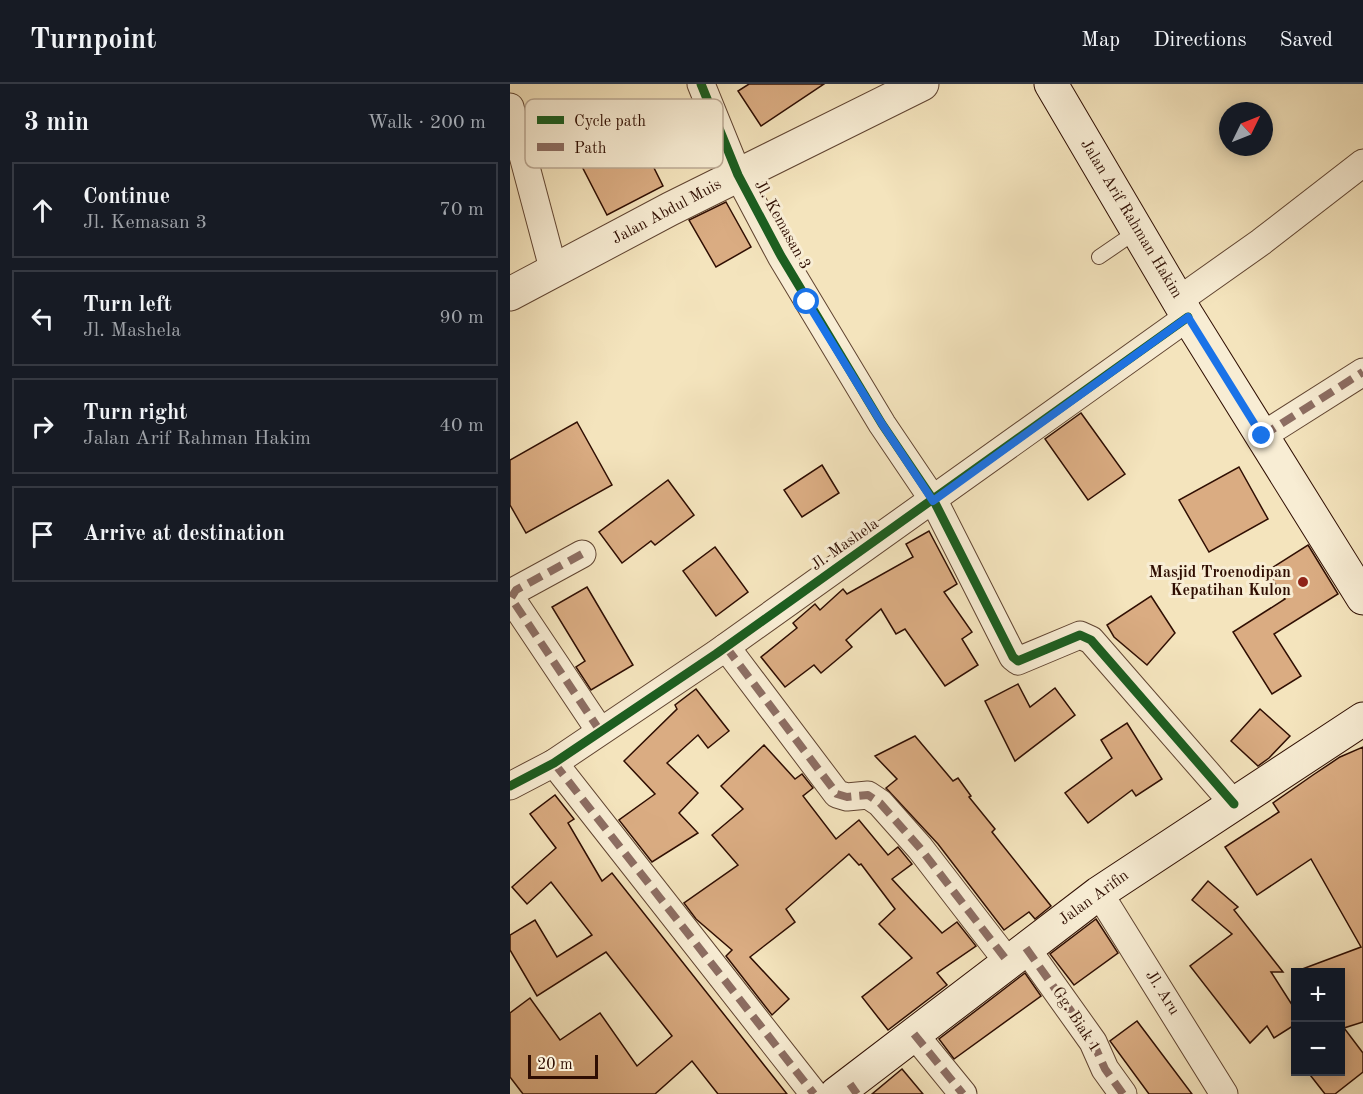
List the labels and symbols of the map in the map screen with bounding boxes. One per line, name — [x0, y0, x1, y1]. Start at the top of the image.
legend — [525, 99, 723, 168]
north arrow — [1219, 102, 1273, 156]
text: Cycle path — [574, 114, 646, 130]
street label: Jalan Arif Rahman Hakim — [1077, 137, 1185, 302]
text: Path — [574, 141, 607, 157]
street label: Jalan Abdul Muis — [610, 176, 724, 248]
street label: Jl. Kemasan 3 — [751, 178, 813, 272]
route start — [793, 288, 819, 314]
route end — [1248, 422, 1274, 448]
street label: Jl. Mashela — [808, 516, 882, 574]
place label: Masjid Troenodipan Kepatihan Kulon — [1149, 565, 1291, 599]
marker: Masjid Troenodipan Kepatihan Kulon — [1296, 575, 1310, 589]
street label: Jalan Arifin — [1056, 867, 1132, 929]
street label: Jl. Aru — [1142, 968, 1182, 1019]
street label: Gg. Biak 1 — [1049, 984, 1103, 1056]
scale bar — [528, 1052, 598, 1080]

